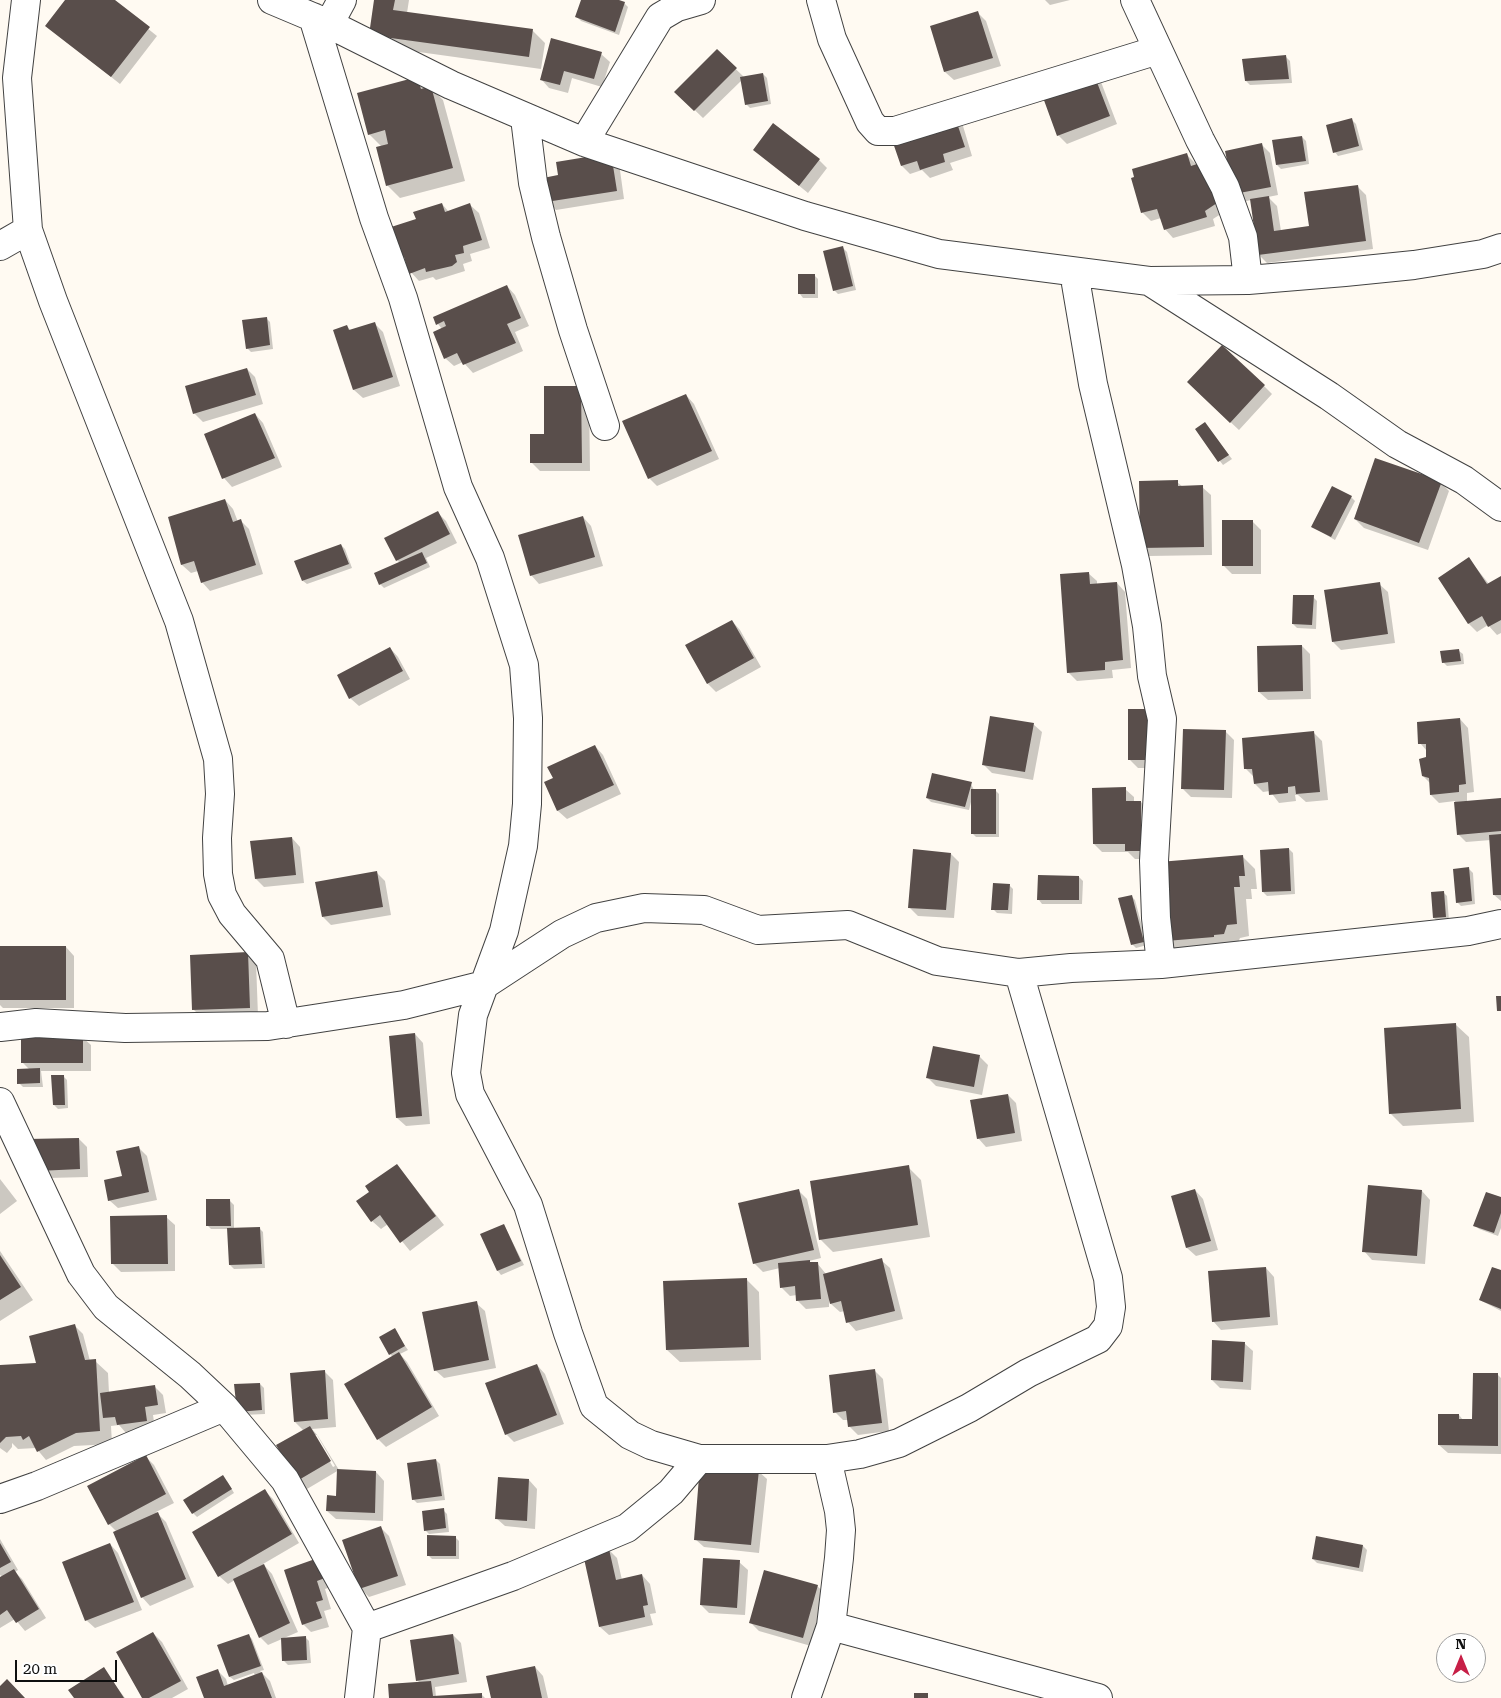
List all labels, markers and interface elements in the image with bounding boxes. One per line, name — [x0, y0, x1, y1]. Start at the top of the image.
north arrow — [1436, 1633, 1486, 1683]
text: N — [1456, 1636, 1466, 1652]
scale bar — [18, 1650, 120, 1682]
text: 20 m — [23, 1660, 57, 1678]

